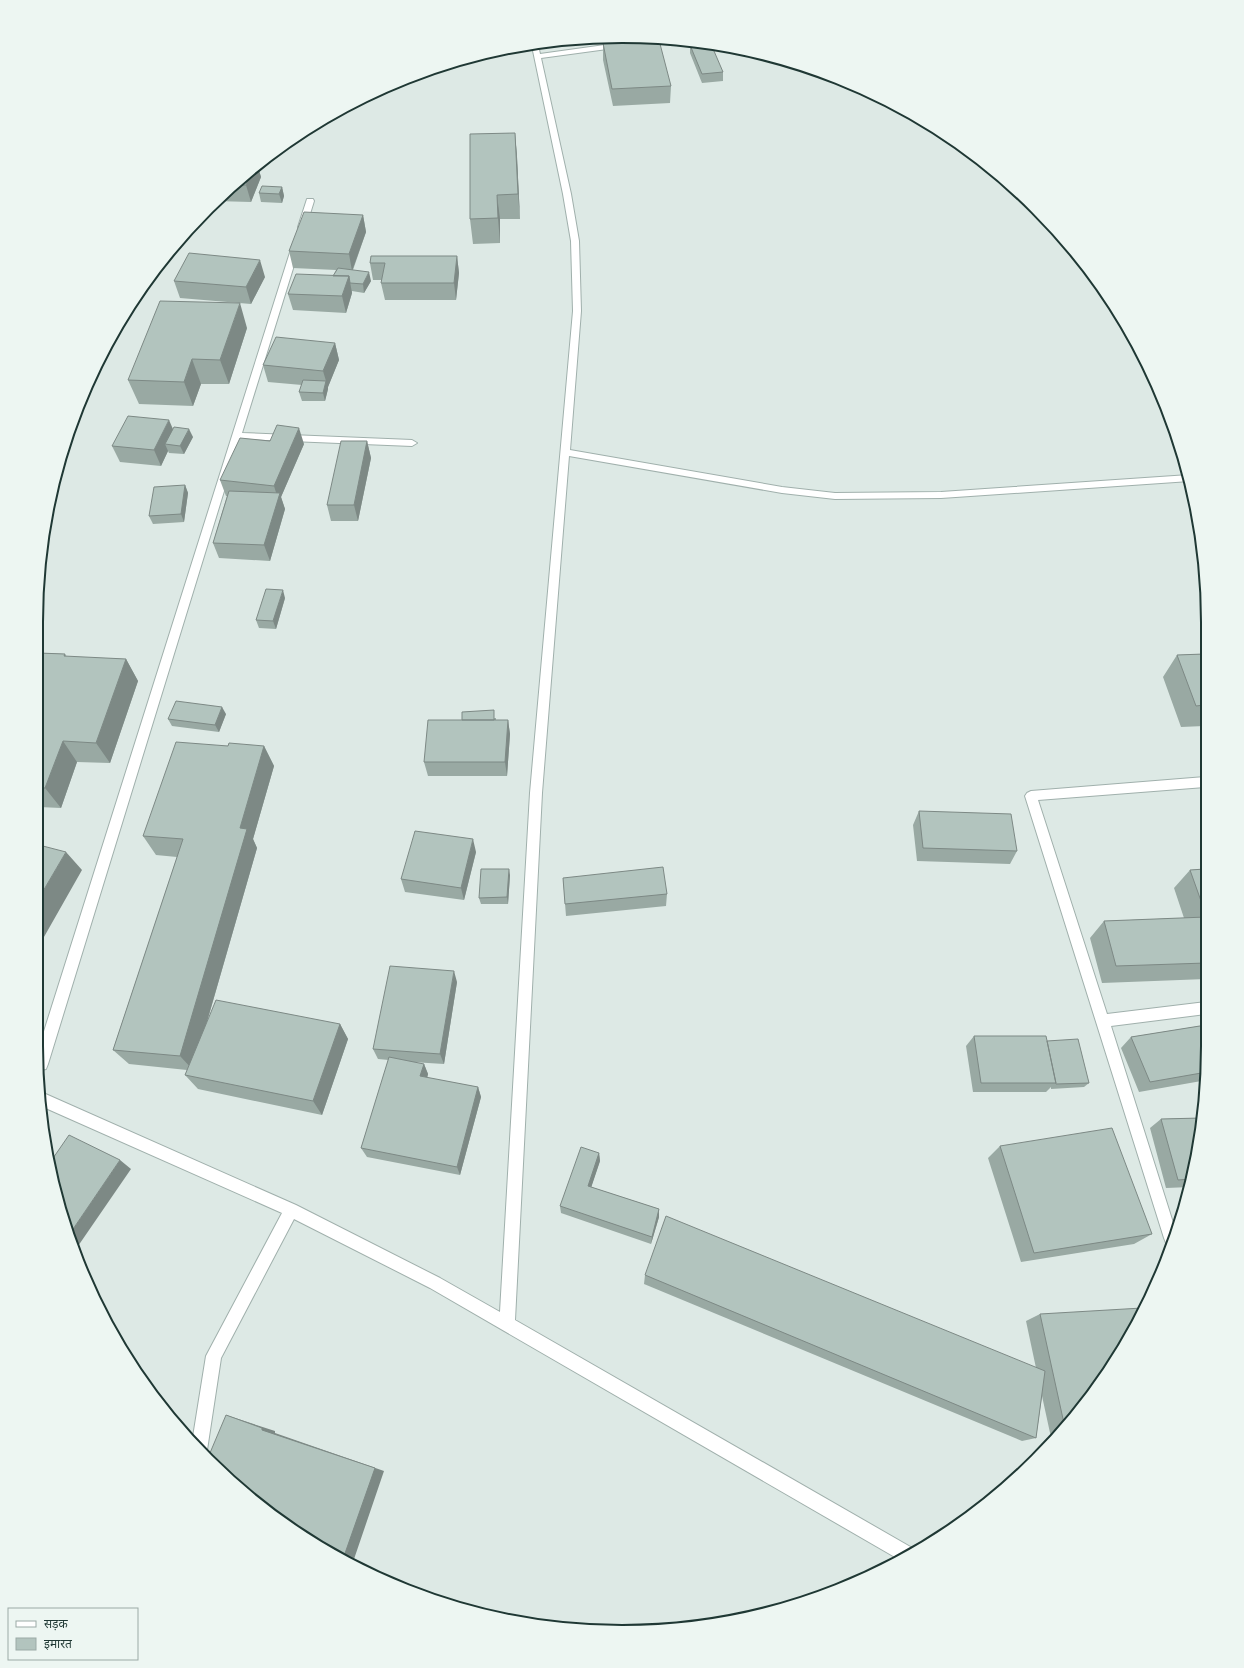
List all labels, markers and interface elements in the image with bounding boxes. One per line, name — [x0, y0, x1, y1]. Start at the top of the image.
legend — [8, 1608, 138, 1660]
text: सड़क — [44, 1617, 69, 1631]
text: इमारत — [44, 1637, 73, 1651]

